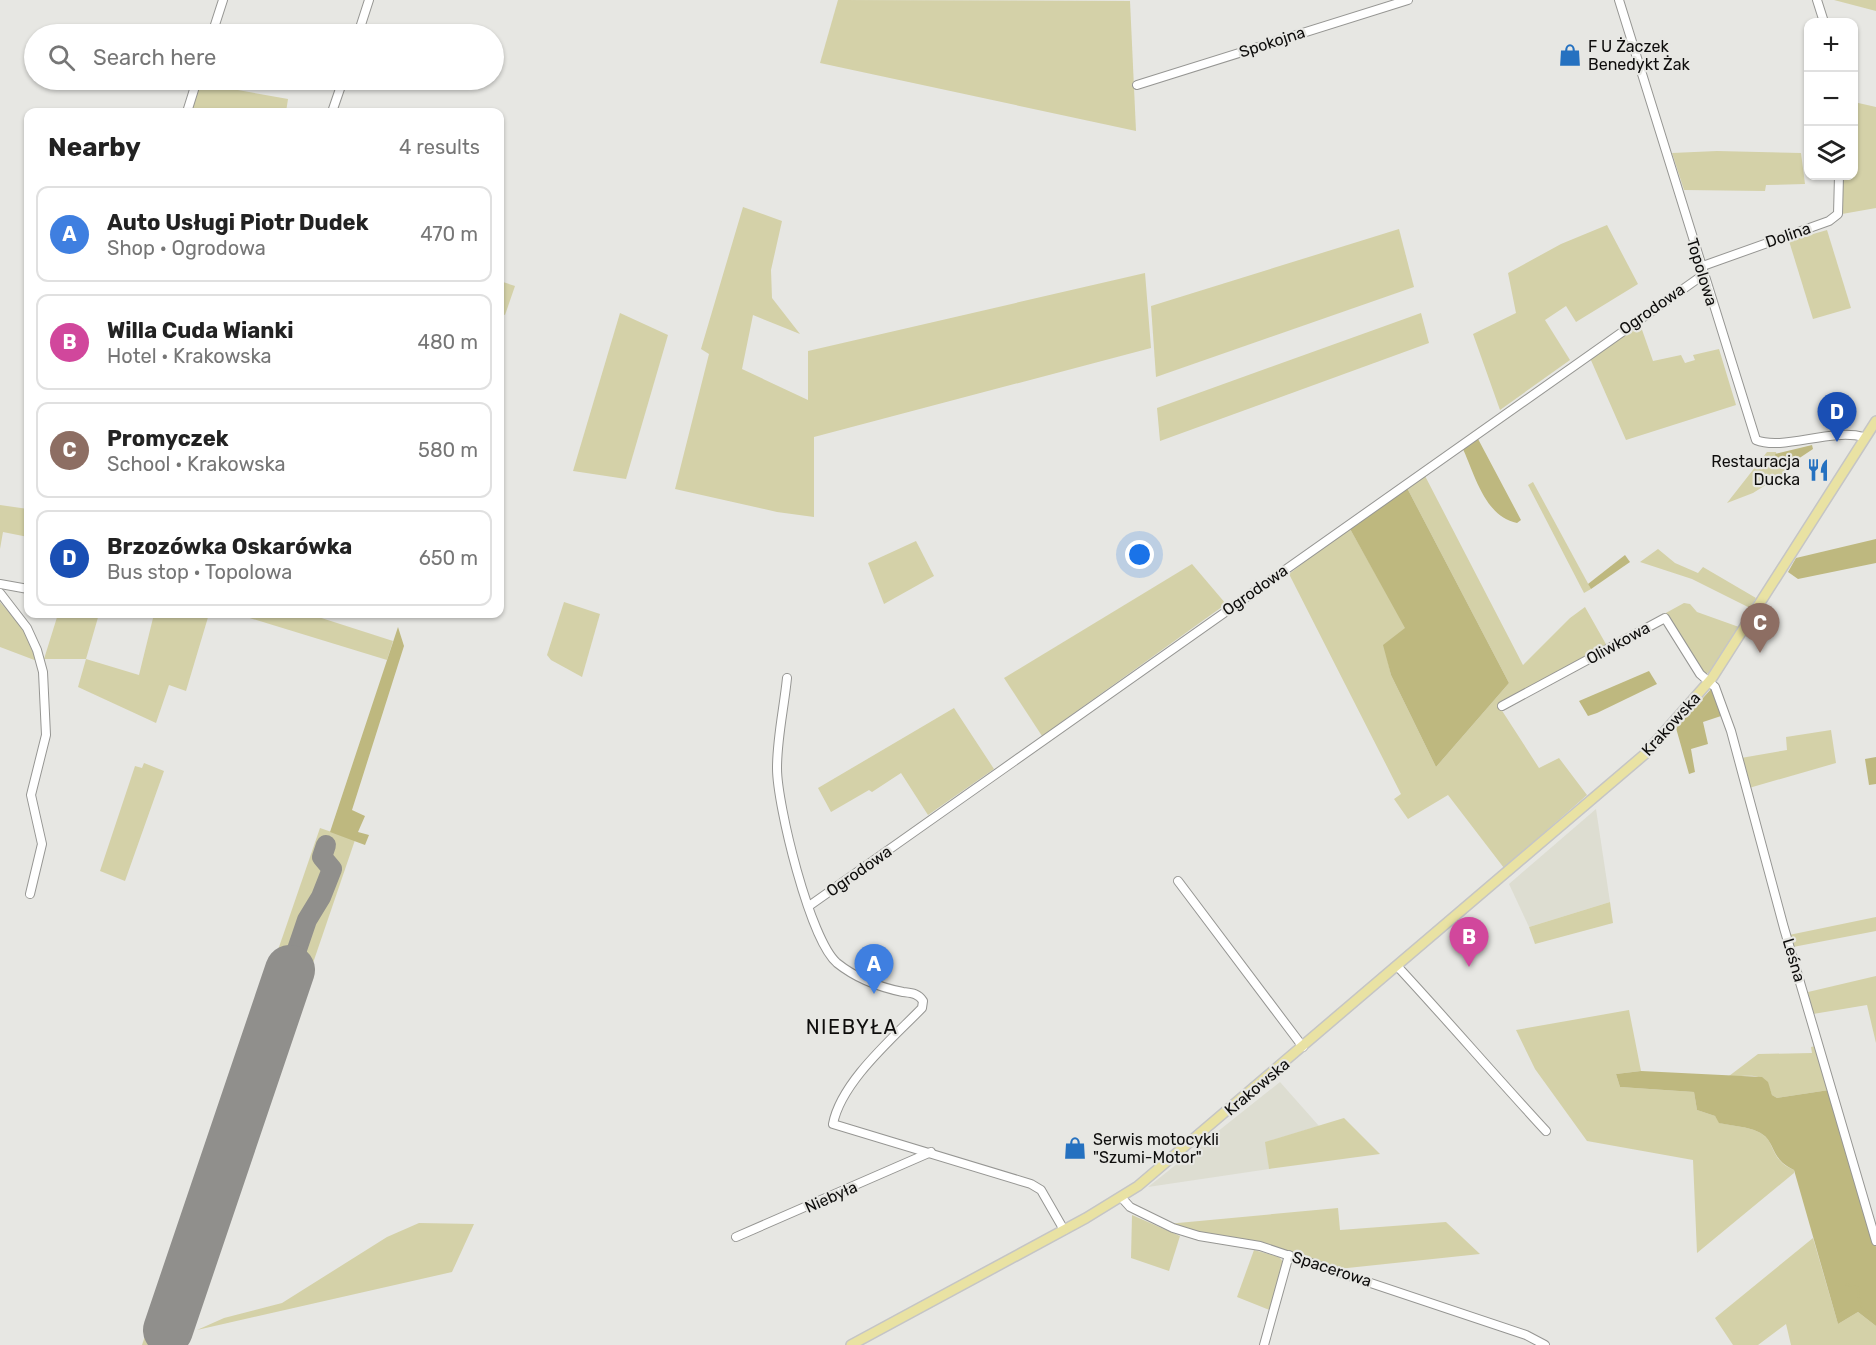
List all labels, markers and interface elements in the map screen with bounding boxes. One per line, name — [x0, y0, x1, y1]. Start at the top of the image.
map controls — [1804, 18, 1858, 180]
button: + — [1804, 18, 1858, 72]
street label: Spokojna — [1237, 22, 1307, 62]
search box — [24, 24, 504, 90]
place label: F U Żaczek Benedykt Żak — [1588, 37, 1691, 74]
icon: search — [45, 41, 78, 74]
shop icon: F U Żaczek Benedykt Żak — [1557, 42, 1583, 68]
text: Search here — [93, 44, 216, 71]
button: − — [1804, 72, 1858, 126]
button: layers — [1804, 126, 1858, 180]
text: Nearby — [48, 132, 141, 163]
text: 4 results — [399, 135, 480, 159]
text: Auto Usługi Piotr Dudek — [107, 209, 369, 236]
street label: Dolina — [1763, 218, 1813, 252]
text: A — [62, 222, 77, 246]
text: 470 m — [420, 222, 478, 246]
text: Shop · Ogrodowa — [107, 236, 266, 260]
street label: Topolowa — [1683, 236, 1721, 308]
street label: Ogrodowa — [1616, 280, 1688, 338]
text: Willa Cuda Wianki — [107, 317, 294, 344]
text: B — [62, 330, 77, 354]
text: 480 m — [417, 330, 478, 354]
text: Hotel · Krakowska — [107, 344, 272, 368]
pin: D — [1818, 392, 1856, 442]
text: Promyczek — [107, 425, 229, 452]
text: C — [62, 438, 77, 462]
text: 580 m — [418, 438, 478, 462]
text: School · Krakowska — [107, 452, 286, 476]
place label: Restauracja Ducka — [1711, 452, 1800, 489]
restaurant icon: Restauracja Ducka — [1805, 457, 1831, 483]
text: Brzozówka Oskarówka — [107, 533, 352, 560]
your location — [1125, 540, 1154, 569]
text: D — [62, 546, 77, 570]
text: 650 m — [419, 546, 478, 570]
text: Bus stop · Topolowa — [107, 560, 292, 584]
street label: Ogrodowa — [1219, 561, 1291, 619]
pin: C — [1740, 604, 1780, 653]
street label: Oliwkowa — [1583, 618, 1653, 668]
street label: Krakowska — [1638, 688, 1704, 760]
street label: Ogrodowa — [823, 842, 895, 900]
pin: B — [1450, 918, 1488, 967]
street label: Leśna — [1779, 936, 1809, 984]
pin: A — [854, 944, 894, 994]
district label: NIEBYŁA — [806, 1015, 898, 1039]
street label: Krakowska — [1221, 1054, 1293, 1120]
place label: Serwis motocykli "Szumi-Motor" — [1093, 1130, 1219, 1167]
shop icon: Serwis motocykli "Szumi-Motor" — [1062, 1135, 1088, 1161]
street label: Niebyła — [802, 1177, 860, 1217]
street label: Spacerowa — [1290, 1247, 1374, 1291]

